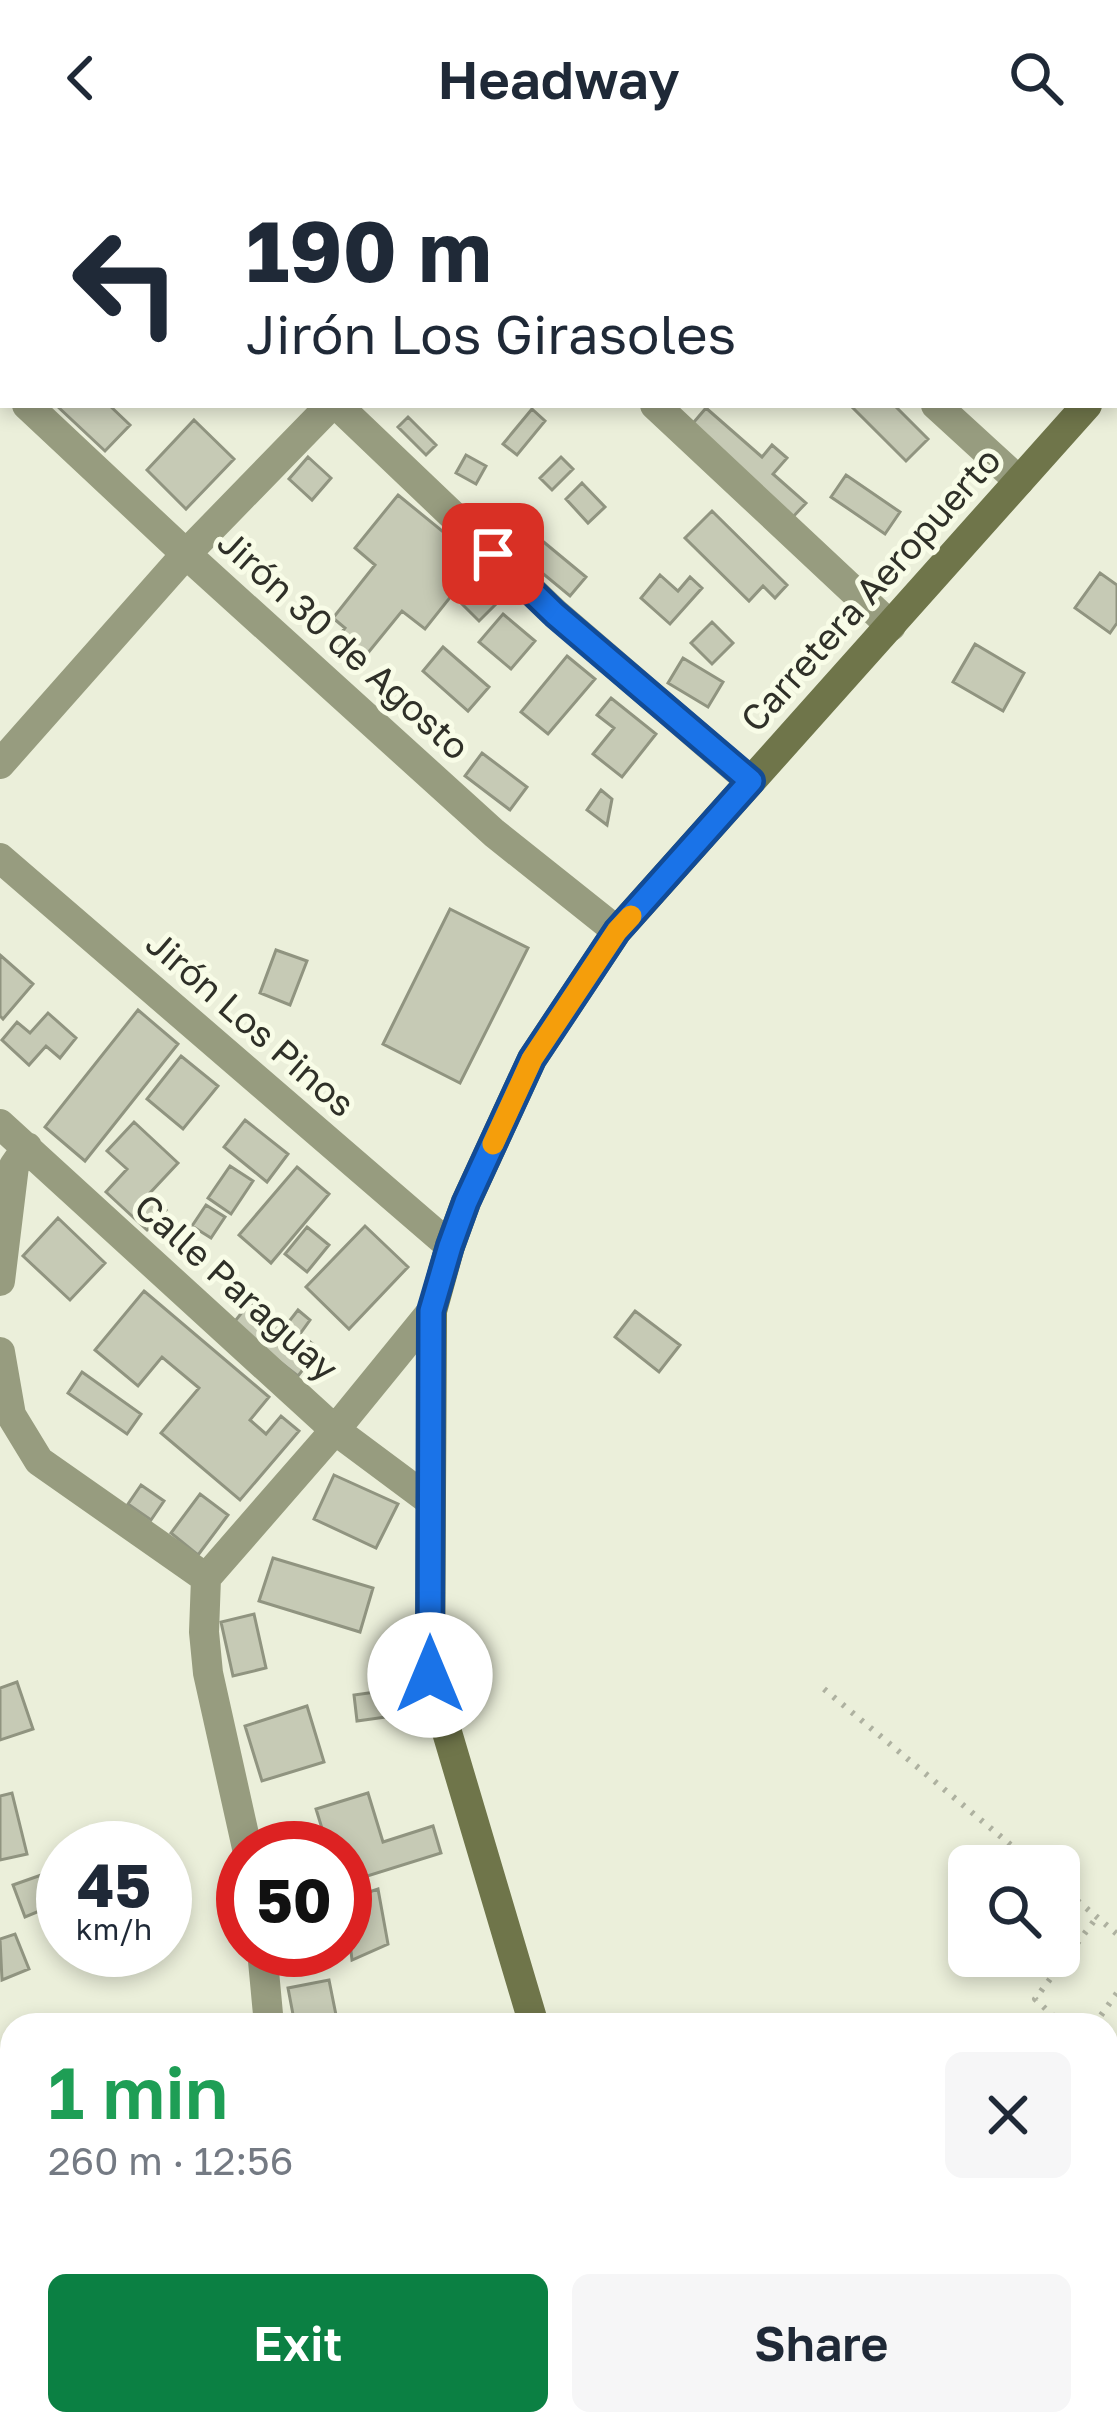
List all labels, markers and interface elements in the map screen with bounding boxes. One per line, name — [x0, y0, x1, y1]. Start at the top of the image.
icon: back — [48, 45, 114, 111]
icon: search — [1003, 45, 1069, 111]
text: Headway — [437, 46, 680, 111]
text: 190 m — [246, 200, 492, 300]
icon: left — [48, 204, 204, 360]
text: Jirón Los Girasoles — [246, 301, 736, 366]
street label: Carretera Aeropuerto — [731, 438, 1009, 740]
pin — [442, 503, 544, 605]
street label: Jirón 30 de Agosto — [210, 520, 478, 768]
icon: arrive — [460, 521, 526, 587]
street label: Jirón Los Pinos — [138, 921, 364, 1125]
street label: Calle Paraguay — [126, 1184, 348, 1390]
position arrow — [367, 1612, 493, 1738]
speed limit sign: 50 — [216, 1821, 372, 1977]
map controls — [948, 1845, 1080, 1977]
button: search — [948, 1845, 1080, 1977]
text: 45 — [77, 1848, 151, 1920]
text: km/h — [76, 1911, 152, 1947]
text: 1 min — [48, 2048, 228, 2135]
button: close — [945, 2052, 1071, 2178]
text: 260 m · 12:56 — [48, 2137, 293, 2184]
button: Exit — [48, 2274, 548, 2412]
button: Share — [572, 2274, 1071, 2412]

